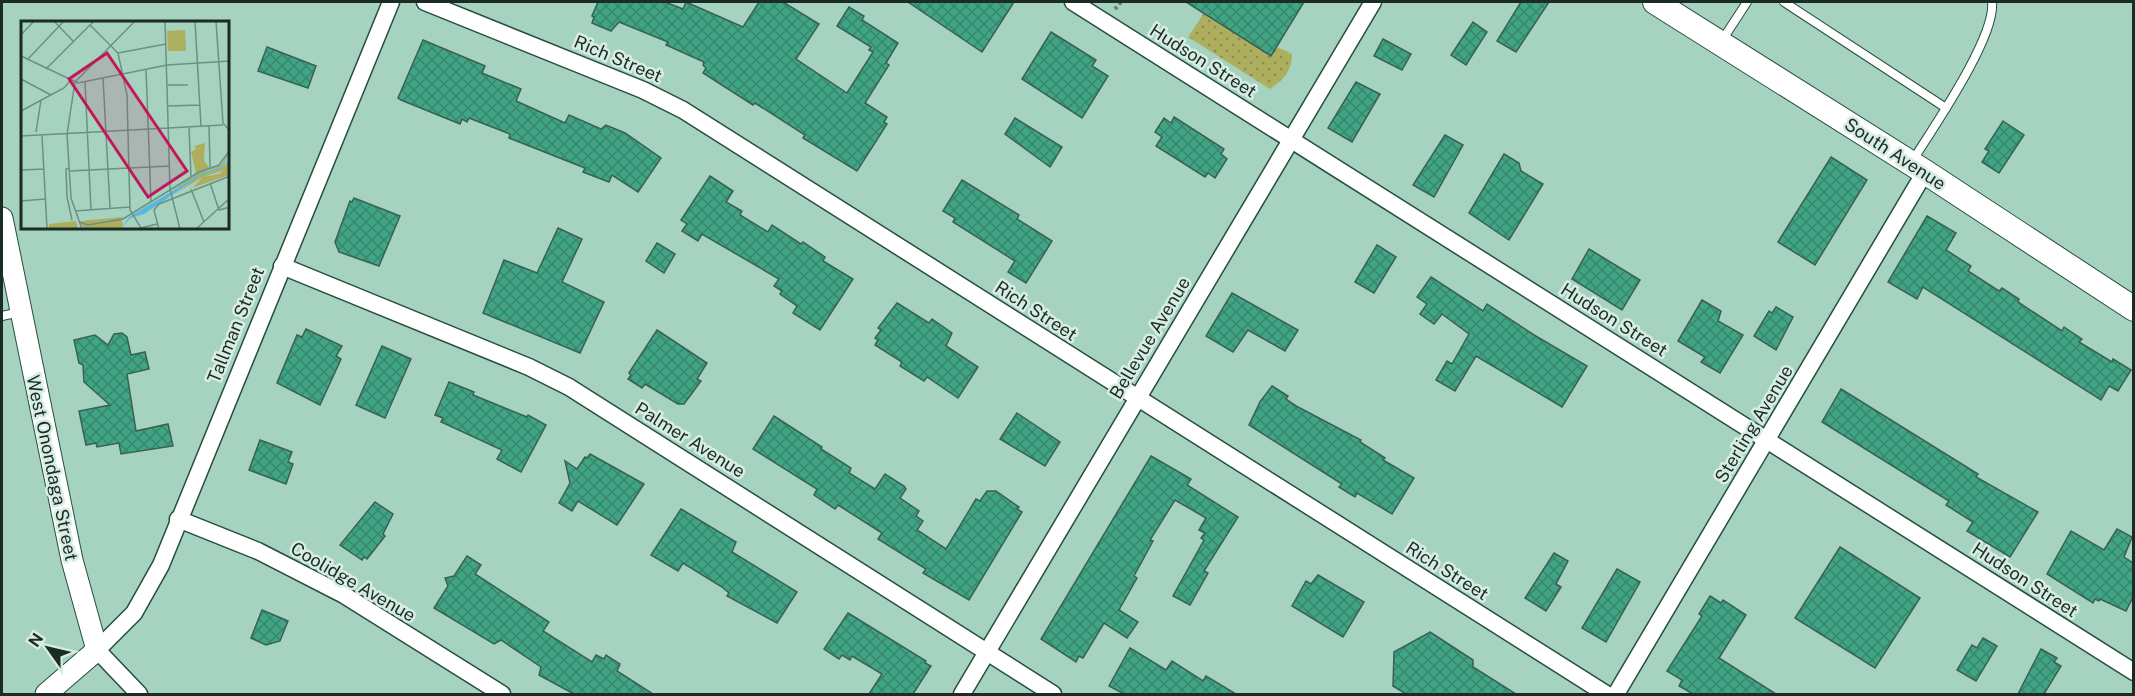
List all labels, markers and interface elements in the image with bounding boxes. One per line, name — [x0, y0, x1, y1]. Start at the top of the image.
street label: Hudson Street — [1146, 19, 1260, 102]
inset map — [21, 21, 230, 230]
street label: Rich Street — [571, 31, 665, 86]
street label: South Avenue — [1841, 113, 1950, 194]
street label: Tallman Street — [203, 264, 268, 386]
street label: Bellevue Avenue — [1105, 273, 1194, 402]
street label: Rich Street — [991, 276, 1081, 345]
street label: Hudson Street — [1557, 278, 1671, 361]
street label: Sterling Avenue — [1710, 361, 1797, 486]
street label: West Onondaga Street — [23, 373, 82, 563]
street label: Palmer Avenue — [631, 397, 749, 482]
street label: Coolidge Avenue — [287, 537, 419, 626]
street label: Rich Street — [1402, 537, 1492, 604]
street label: Hudson Street — [1969, 538, 2082, 622]
north arrow — [18, 618, 78, 678]
text: N — [25, 629, 47, 650]

